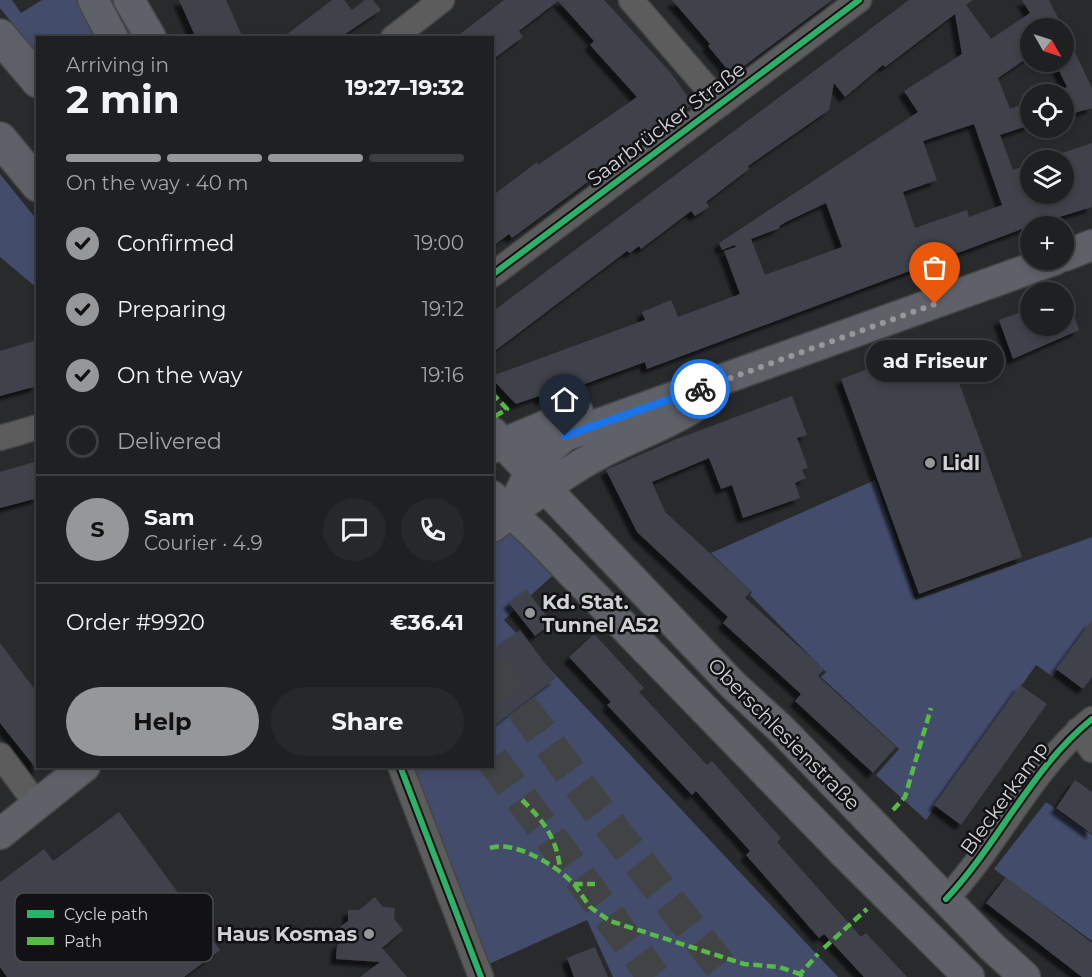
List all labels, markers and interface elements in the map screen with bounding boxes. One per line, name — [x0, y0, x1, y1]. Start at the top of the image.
north arrow — [1020, 18, 1074, 72]
map controls — [1020, 18, 1074, 336]
text: Arriving in — [66, 53, 169, 77]
street label: Saarbrücker Straße — [582, 57, 750, 191]
text: 19:27–19:32 — [345, 74, 464, 101]
text: 2 min — [66, 75, 180, 123]
button: locate — [1020, 84, 1074, 138]
button: layers — [1020, 150, 1074, 204]
text: On the way · 40 m — [66, 171, 248, 195]
button: + — [1020, 216, 1074, 270]
icon: check — [66, 227, 99, 260]
text: Confirmed — [117, 230, 234, 257]
text: 19:00 — [414, 231, 464, 255]
pin — [909, 242, 960, 304]
icon: bag — [918, 251, 951, 284]
button: − — [1020, 282, 1074, 336]
icon: check — [66, 293, 99, 326]
text: Preparing — [117, 296, 226, 323]
text: 19:12 — [422, 297, 464, 321]
callout: ad Friseur — [866, 340, 1004, 382]
text: ad Friseur — [883, 349, 987, 373]
icon: check — [66, 359, 99, 392]
courier — [670, 359, 730, 419]
text: On the way — [117, 362, 242, 389]
text: 19:16 — [421, 363, 464, 387]
icon: bike — [684, 373, 717, 406]
pin — [539, 374, 590, 436]
icon: home — [548, 383, 581, 416]
text: Delivered — [117, 428, 222, 455]
place label: Lidl — [942, 451, 980, 475]
marker: Lidl — [923, 456, 937, 470]
button: chat — [323, 498, 386, 561]
button: phone — [401, 498, 464, 561]
text: Sam — [144, 504, 195, 531]
text: S — [90, 516, 105, 543]
text: Courier · 4.9 — [144, 531, 263, 555]
place label: Kd. Stat. Tunnel A52 — [542, 590, 659, 637]
marker: Kd. Stat. Tunnel A52 — [523, 606, 537, 620]
text: Order #9920 — [66, 609, 205, 636]
text: €36.41 — [390, 609, 464, 636]
street label: Oberschlesienstraße — [703, 653, 865, 815]
button: Help — [66, 687, 259, 756]
button: Share — [271, 687, 464, 756]
street label: Bleckerkamp — [955, 737, 1053, 859]
legend — [15, 893, 213, 962]
text: Cycle path — [64, 905, 148, 924]
place label: Haus Kosmas — [216, 922, 357, 946]
marker: Haus Kosmas — [362, 927, 376, 941]
text: Path — [64, 932, 102, 951]

